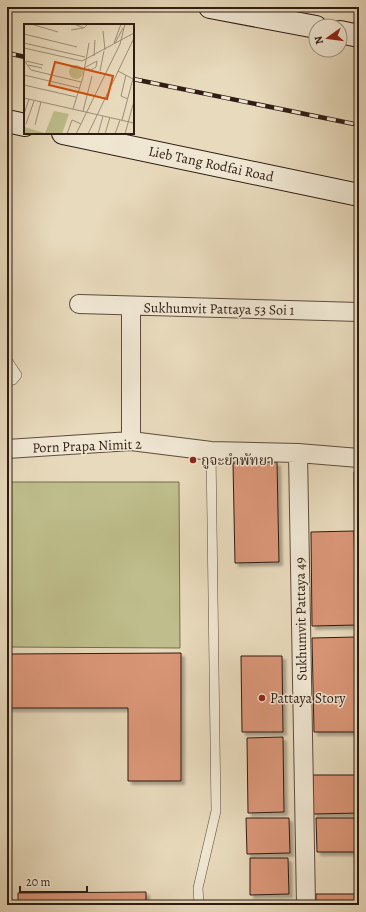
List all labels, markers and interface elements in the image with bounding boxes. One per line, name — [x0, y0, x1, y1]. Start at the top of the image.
north arrow — [308, 18, 348, 58]
inset map — [24, 24, 134, 134]
text: N — [311, 35, 327, 46]
street label: Lieb Tang Rodfai Road — [147, 141, 276, 187]
street label: Sukhumvit Pattaya 53 Soi 1 — [143, 298, 295, 320]
street label: Porn Prapa Nimit 2 — [32, 435, 142, 457]
place label: กูจะยำพัทยา — [201, 451, 274, 470]
marker: กูจะยำพัทยา — [188, 455, 198, 465]
street label: Sukhumvit Pattaya 49 — [290, 557, 312, 681]
place label: Pattaya Story — [270, 689, 346, 708]
marker: Pattaya Story — [257, 693, 267, 703]
scale bar — [20, 868, 87, 894]
text: 20 m — [26, 874, 50, 890]

